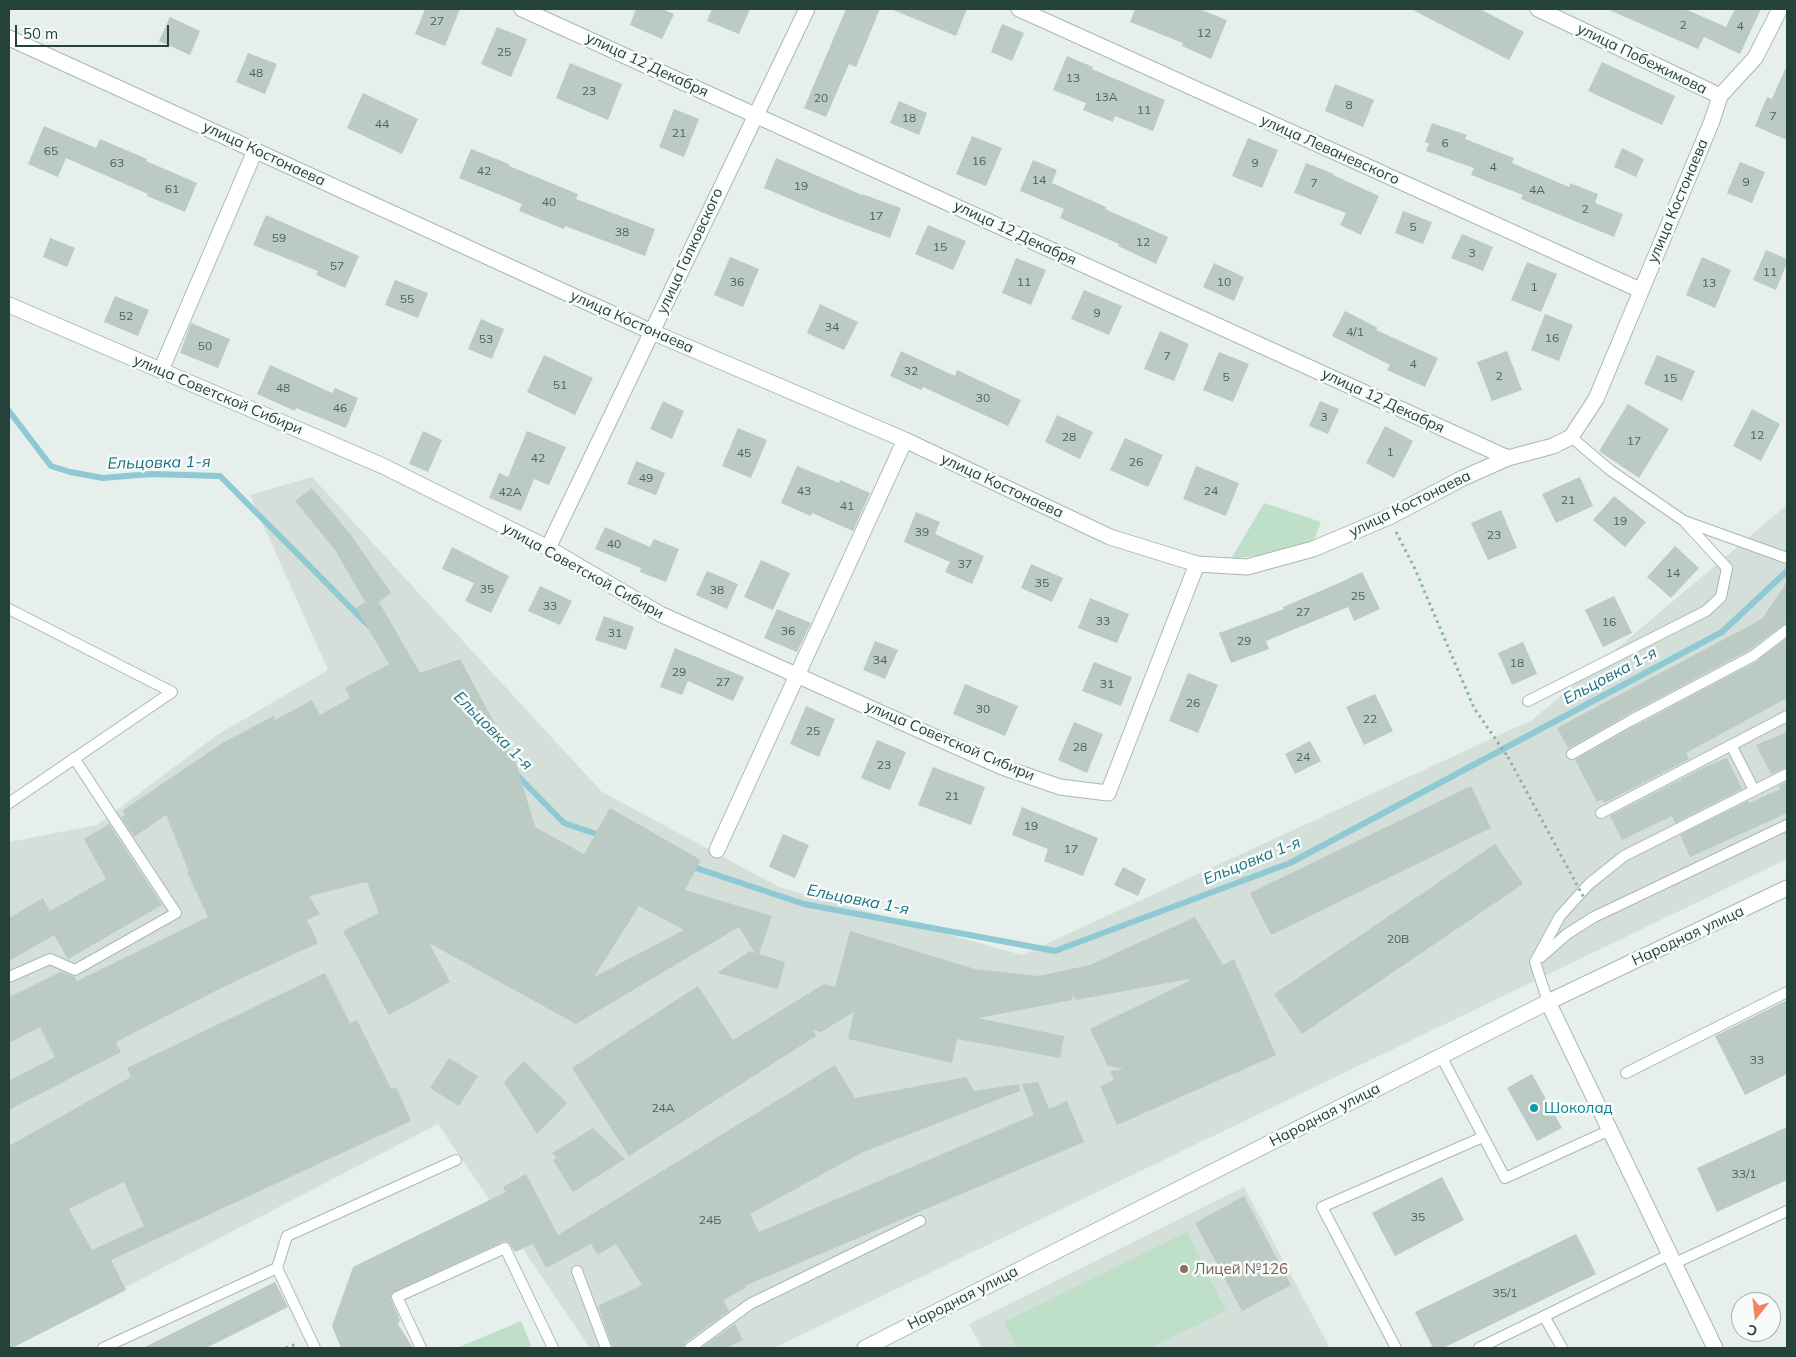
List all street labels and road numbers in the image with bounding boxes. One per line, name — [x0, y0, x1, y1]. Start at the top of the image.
street label: улица Побежимова — [1574, 20, 1710, 98]
street label: улица 12 Декабря — [583, 29, 711, 101]
street label: улица Леваневского — [1258, 111, 1402, 189]
street label: улица Костонаева — [200, 118, 328, 190]
street label: улица Костонаева — [1644, 136, 1712, 266]
street label: улица Галковского — [653, 185, 727, 317]
street label: улица 12 Декабря — [951, 197, 1079, 269]
street label: улица Костонаева — [568, 287, 696, 357]
street label: улица Советской Сибири — [131, 351, 305, 439]
street label: улица 12 Декабря — [1319, 365, 1447, 437]
street label: улица Костонаева — [938, 450, 1066, 522]
street label: улица Костонаева — [1346, 467, 1474, 541]
street label: улица Советской Сибири — [499, 519, 667, 623]
street label: улица Советской Сибири — [863, 697, 1037, 785]
street label: Народная улица — [1629, 902, 1747, 970]
street label: Народная улица — [1267, 1079, 1383, 1151]
street label: Народная улица — [905, 1262, 1021, 1334]

